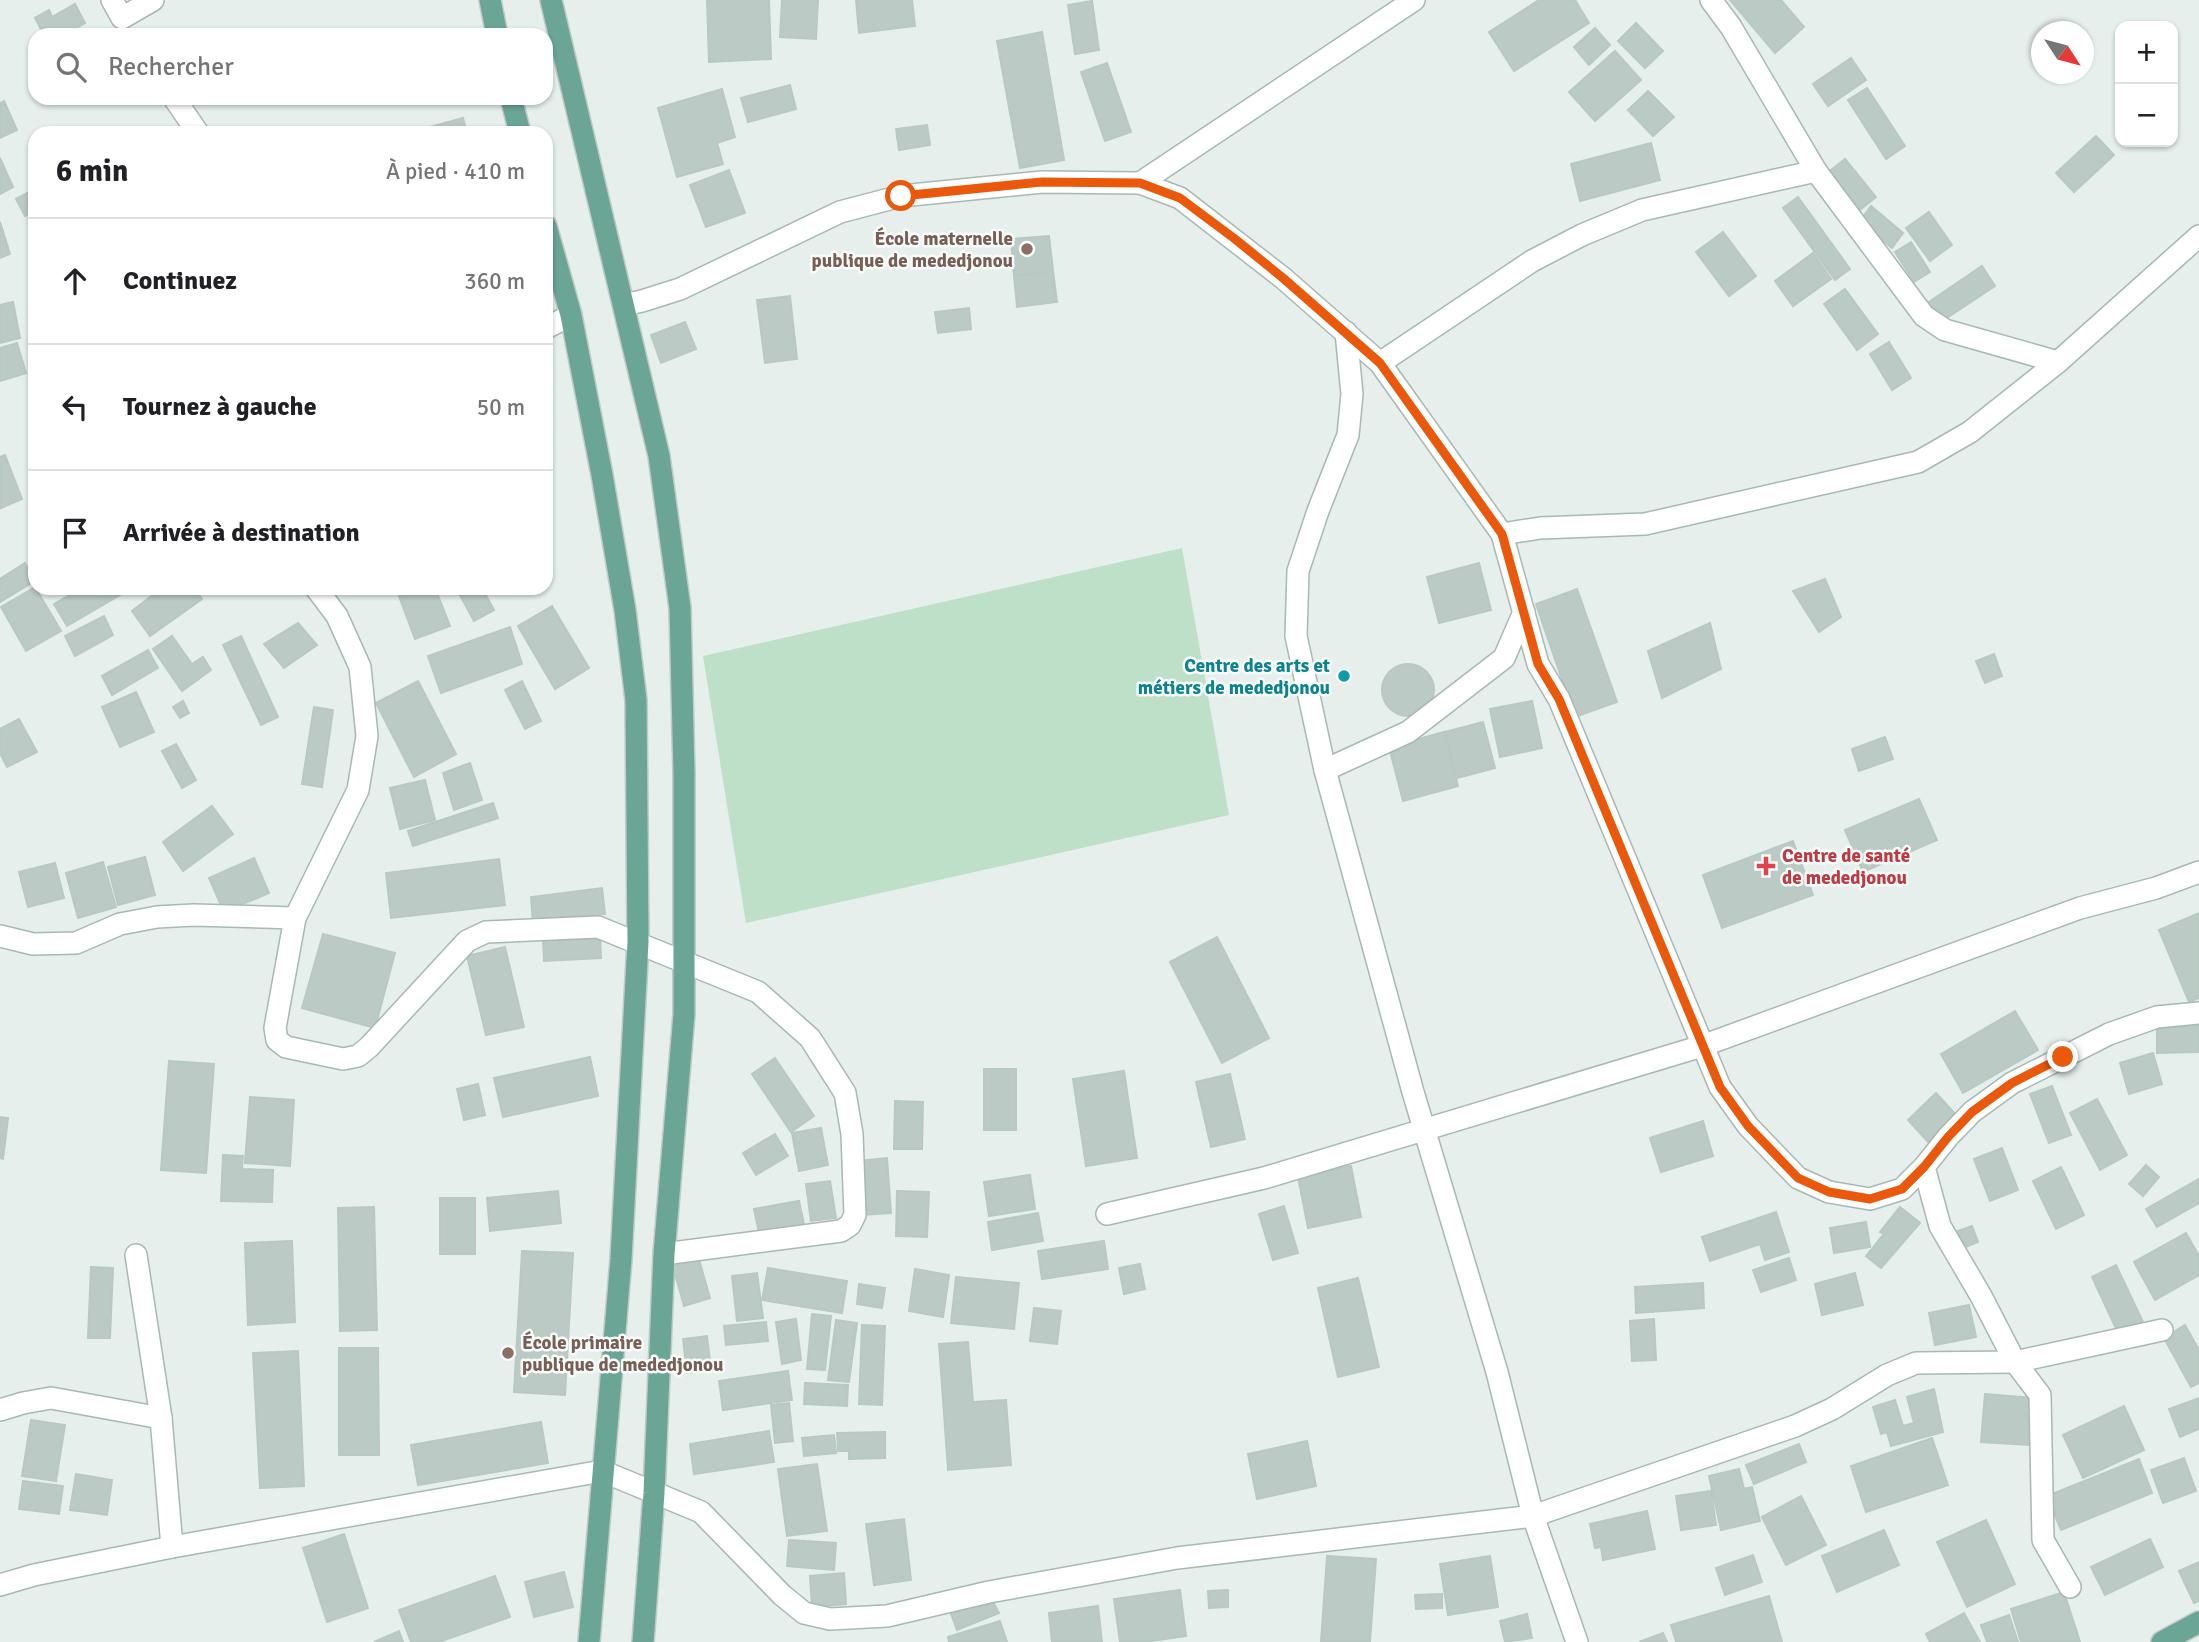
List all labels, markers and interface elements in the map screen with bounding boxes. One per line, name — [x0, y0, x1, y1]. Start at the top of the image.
north arrow — [2031, 21, 2094, 84]
map controls — [2115, 21, 2178, 147]
button: + — [2115, 21, 2178, 84]
search box — [28, 28, 553, 105]
icon: search — [52, 48, 90, 86]
text: Rechercher — [108, 51, 234, 83]
button: − — [2115, 84, 2178, 147]
text: 6 min — [56, 153, 128, 190]
text: À pied · 410 m — [386, 157, 525, 186]
route start — [885, 180, 916, 211]
place label: École maternelle publique de mededjonou — [812, 227, 1013, 273]
marker: École maternelle publique de mededjonou — [1019, 241, 1035, 257]
icon: ahead — [56, 262, 94, 300]
text: Continuez — [123, 265, 237, 297]
text: 360 m — [464, 267, 525, 296]
icon: left — [56, 388, 94, 426]
text: Tournez à gauche — [123, 391, 317, 423]
text: 50 m — [477, 393, 525, 422]
icon: arrive — [56, 514, 94, 552]
text: Arrivée à destination — [123, 517, 360, 549]
place label: Centre des arts et métiers de mededjonou — [1138, 654, 1330, 700]
marker: Centre des arts et métiers de mededjonou — [1336, 668, 1352, 684]
place label: Centre de santé de mededjonou — [1782, 844, 1910, 890]
marker: Centre de santé de mededjonou — [1756, 856, 1776, 876]
route end — [2047, 1041, 2078, 1072]
place label: École primaire publique de mededjonou — [522, 1331, 723, 1377]
marker: École primaire publique de mededjonou — [500, 1345, 516, 1361]

